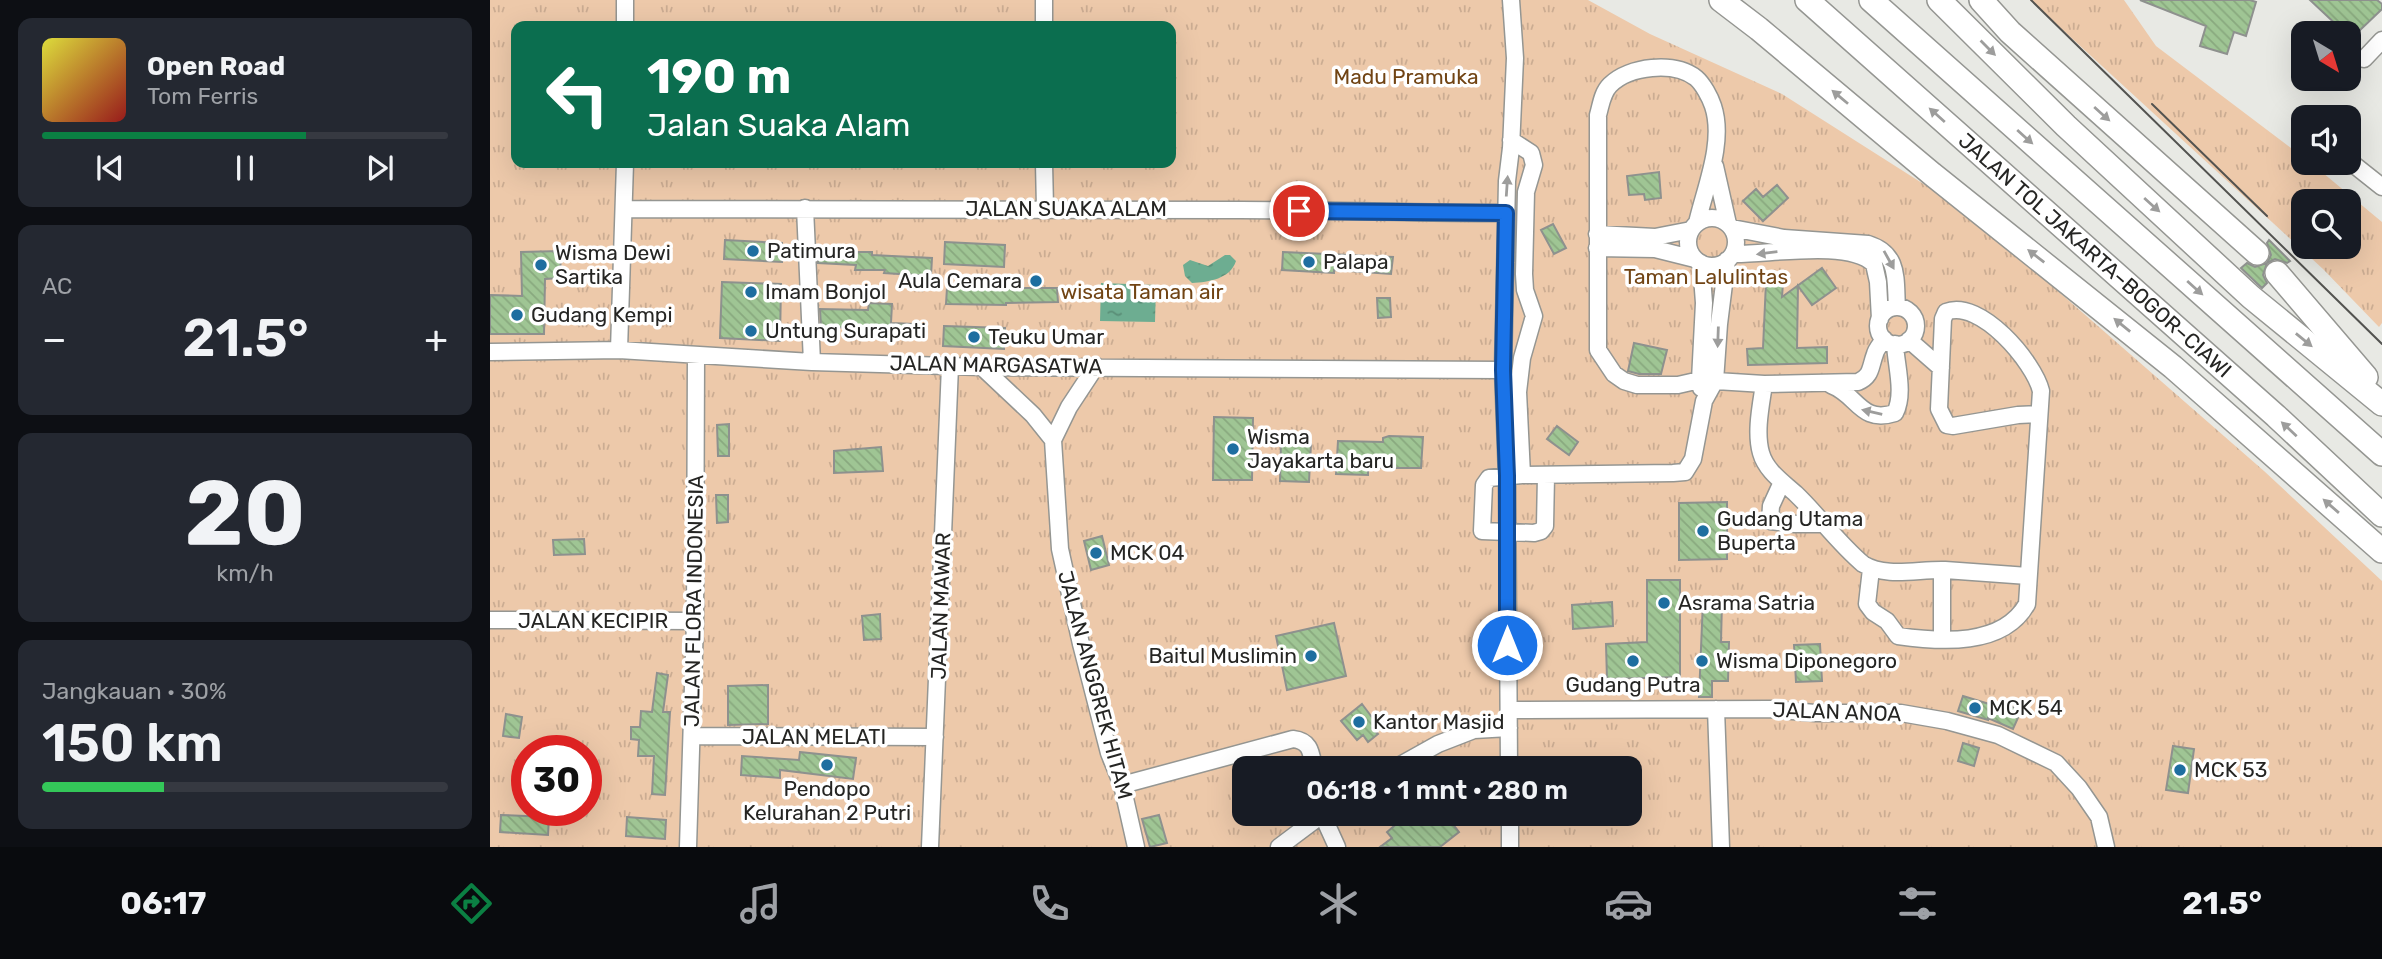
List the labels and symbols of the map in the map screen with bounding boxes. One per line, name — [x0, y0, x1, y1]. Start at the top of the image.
north arrow — [2291, 21, 2361, 91]
one-way arrow — [1979, 39, 1995, 56]
park label: Madu Pramuka — [1334, 64, 1478, 89]
one-way arrow — [1832, 90, 1849, 105]
one-way arrow — [2093, 106, 2111, 122]
one-way arrow — [1928, 108, 1945, 123]
street label: JALAN TOL JAKARTA–BOGOR–CIAWI — [1954, 128, 2237, 383]
one-way arrow — [2016, 129, 2034, 145]
one-way arrow — [1502, 174, 1513, 196]
pin — [1269, 181, 1329, 241]
street label: JALAN SUAKA ALAM — [965, 196, 1167, 221]
one-way arrow — [2143, 196, 2160, 212]
place label: Patimura — [767, 238, 856, 263]
place label: Wisma Dewi Sartika — [555, 240, 671, 289]
marker: Patimura — [745, 243, 761, 259]
one-way arrow — [1756, 247, 1778, 258]
place label: Palapa — [1323, 249, 1389, 274]
one-way arrow — [2027, 249, 2045, 264]
one-way arrow — [1882, 251, 1894, 271]
marker: Palapa — [1301, 254, 1317, 270]
marker: Wisma Dewi Sartika — [533, 257, 549, 273]
park label: Taman Lalulintas — [1624, 264, 1788, 289]
place label: Aula Cemara — [898, 268, 1022, 293]
marker: Aula Cemara — [1028, 273, 1044, 289]
place label: Imam Bonjol — [765, 279, 886, 304]
park label: wisata Taman air — [1060, 279, 1224, 304]
one-way arrow — [2186, 280, 2204, 296]
marker: Imam Bonjol — [743, 284, 759, 300]
place label: Gudang Kempi — [531, 302, 672, 327]
marker: Gudang Kempi — [509, 307, 525, 323]
place label: Untung Surapati — [765, 318, 926, 343]
one-way arrow — [2113, 318, 2130, 333]
marker: Untung Surapati — [743, 323, 759, 339]
place label: Teuku Umar — [988, 324, 1104, 349]
one-way arrow — [1713, 326, 1724, 348]
marker: Teuku Umar — [966, 329, 982, 345]
one-way arrow — [2295, 333, 2313, 348]
street label: JALAN MARGASATWA — [889, 350, 1103, 379]
one-way arrow — [1861, 406, 1883, 417]
one-way arrow — [2281, 421, 2298, 438]
place label: Wisma Jayakarta baru — [1247, 424, 1394, 473]
marker: Wisma Jayakarta baru — [1225, 441, 1241, 457]
street label: JALAN FLORA INDONESIA — [679, 475, 708, 727]
one-way arrow — [2322, 498, 2340, 514]
place label: Gudang Utama Buperta — [1717, 506, 1863, 555]
marker: Gudang Utama Buperta — [1695, 523, 1711, 539]
street label: JALAN MAWAR — [925, 532, 956, 680]
place label: MCK 04 — [1110, 540, 1185, 565]
marker: MCK 04 — [1088, 545, 1104, 561]
street label: JALAN ANGGREK HITAM — [1053, 568, 1138, 802]
place label: Asrama Satria — [1678, 590, 1815, 615]
marker: Asrama Satria — [1656, 595, 1672, 611]
street label: JALAN KECIPIR — [518, 608, 668, 633]
position arrow — [1470, 608, 1544, 682]
place label: Baitul Muslimin — [1149, 643, 1297, 668]
marker: Baitul Muslimin — [1303, 648, 1319, 664]
place label: Wisma Diponegoro — [1716, 648, 1897, 673]
marker: Gudang Putra — [1625, 653, 1641, 669]
marker: Wisma Diponegoro — [1694, 653, 1710, 669]
place label: Gudang Putra — [1565, 672, 1701, 697]
place label: MCK 54 — [1989, 695, 2063, 720]
street label: JALAN ANOA — [1772, 697, 1902, 726]
marker: MCK 54 — [1967, 700, 1983, 716]
place label: Kantor Masjid — [1373, 709, 1504, 734]
marker: Kantor Masjid — [1351, 714, 1367, 730]
street label: JALAN MELATI — [742, 724, 886, 749]
speed limit sign: 30 — [511, 735, 602, 826]
marker: Pendopo Kelurahan 2 Putri — [819, 757, 835, 773]
place label: MCK 53 — [2194, 757, 2267, 782]
marker: MCK 53 — [2172, 762, 2188, 778]
place label: Pendopo Kelurahan 2 Putri — [743, 776, 911, 825]

